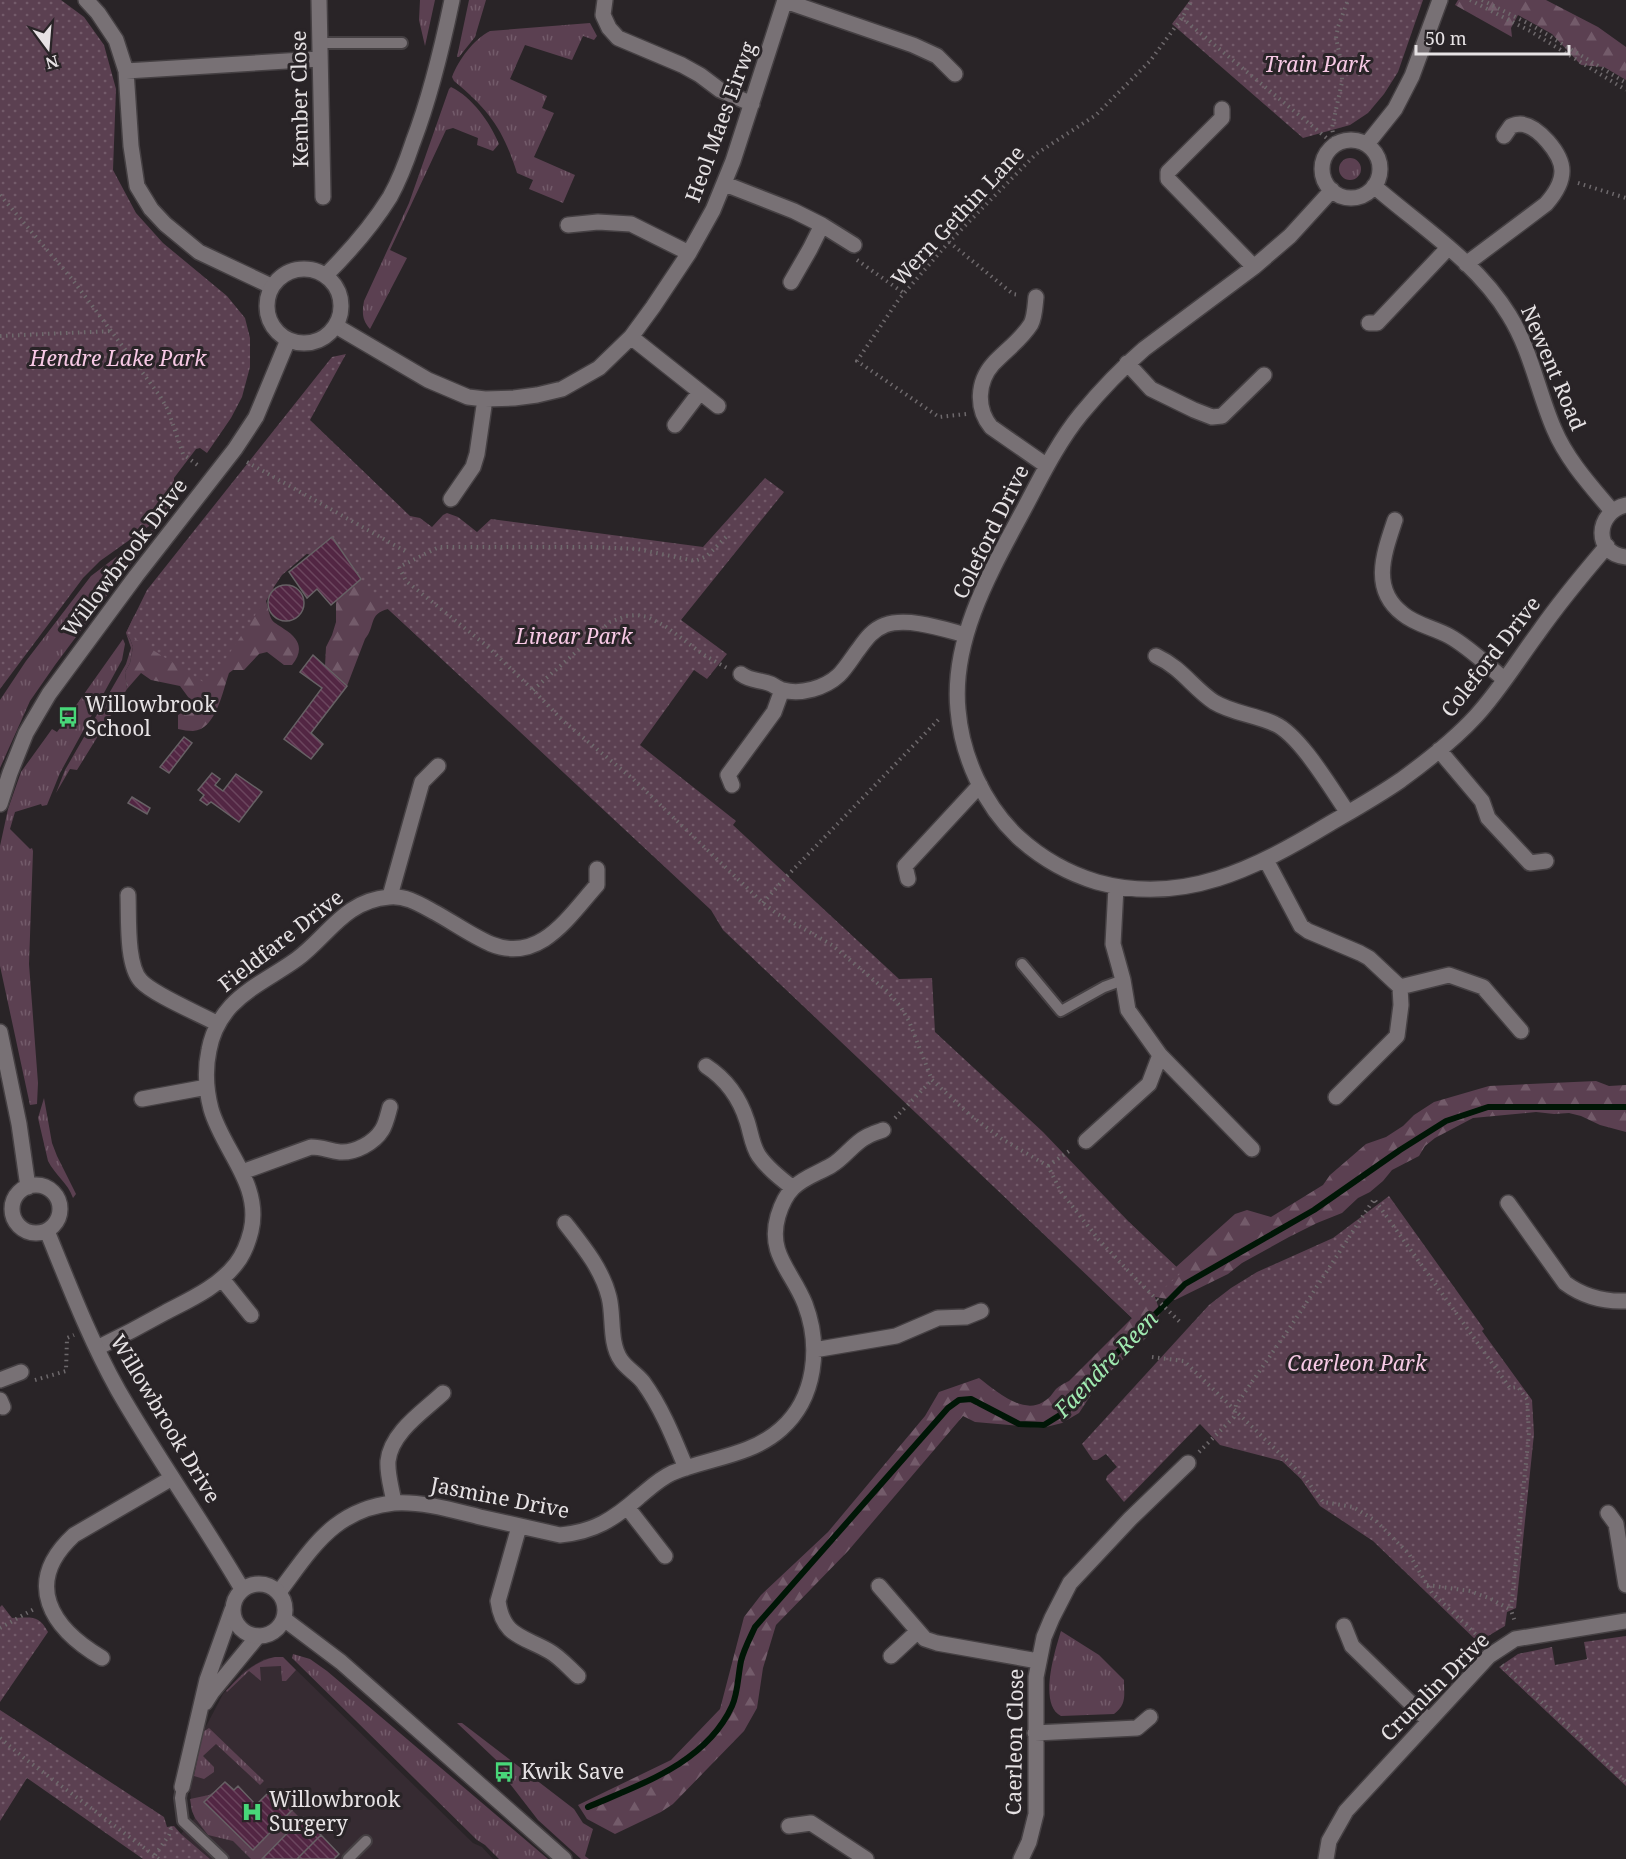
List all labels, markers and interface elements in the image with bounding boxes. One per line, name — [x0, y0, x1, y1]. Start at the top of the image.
north arrow — [18, 18, 78, 78]
scale bar — [1416, 18, 1569, 56]
text: 50 m — [1425, 26, 1467, 50]
street label: Kember Close — [284, 30, 314, 168]
street label: Heol Maes Eirwg — [678, 37, 762, 206]
text: N — [43, 50, 61, 75]
park label: Train Park — [1264, 50, 1371, 78]
street label: Wern Gethin Lane — [885, 139, 1030, 292]
street label: Newent Road — [1515, 301, 1593, 435]
park label: Hendre Lake Park — [29, 344, 207, 372]
street label: Coleford Drive — [945, 460, 1035, 603]
street label: Willowbrook Drive — [55, 472, 193, 642]
street label: Coleford Drive — [1434, 590, 1546, 723]
park label: Linear Park — [515, 622, 633, 650]
place label: Willowbrook School — [85, 690, 217, 742]
bus stop icon: Willowbrook School — [56, 705, 80, 729]
street label: Fieldfare Drive — [212, 883, 349, 998]
water label: Faendre Reen — [1046, 1303, 1164, 1424]
street label: Willowbrook Drive — [104, 1329, 227, 1508]
park label: Caerleon Park — [1287, 1349, 1428, 1377]
street label: Jasmine Drive — [427, 1470, 572, 1524]
street label: Crumlin Drive — [1374, 1626, 1495, 1747]
street label: Caerleon Close — [999, 1668, 1029, 1816]
place label: Kwik Save — [521, 1757, 624, 1785]
bus stop icon: Kwik Save — [492, 1760, 516, 1784]
place label: Willowbrook Surgery — [269, 1785, 401, 1837]
hospital icon: Willowbrook Surgery — [240, 1800, 264, 1824]

